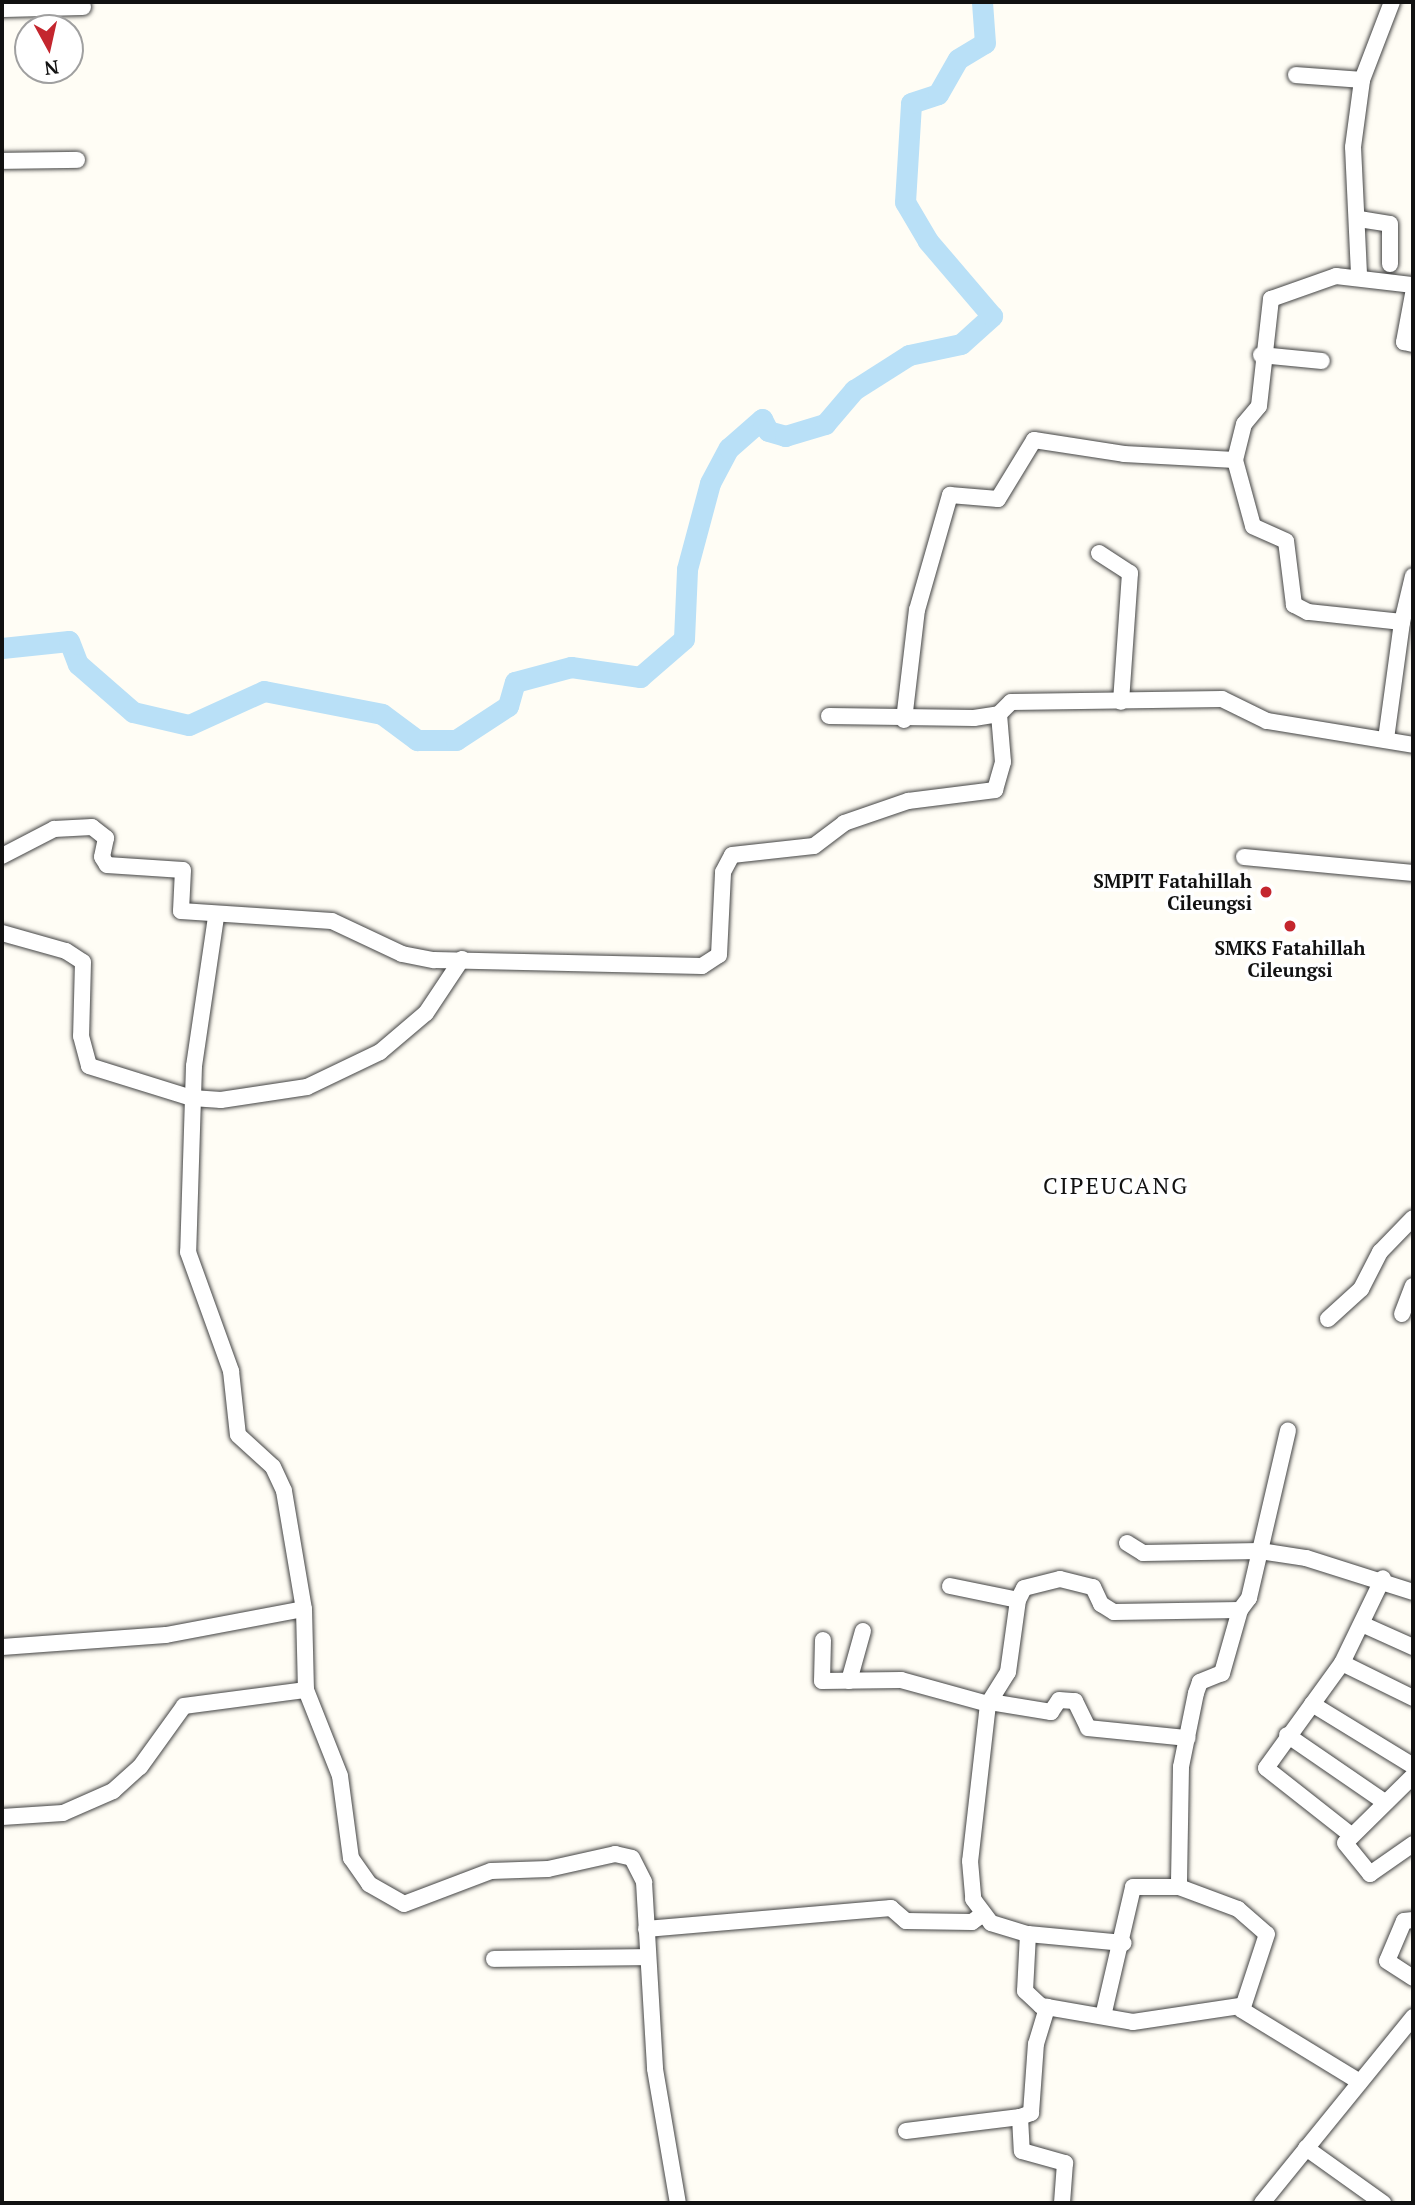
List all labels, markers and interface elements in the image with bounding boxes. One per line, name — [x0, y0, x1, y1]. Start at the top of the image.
north arrow — [14, 14, 84, 84]
text: N — [43, 55, 61, 82]
place label: SMPIT Fatahillah Cileungsi — [1093, 870, 1252, 914]
marker: SMPIT Fatahillah Cileungsi — [1258, 884, 1274, 900]
marker: SMKS Fatahillah Cileungsi — [1282, 918, 1298, 934]
place label: SMKS Fatahillah Cileungsi — [1215, 937, 1365, 981]
district label: CIPEUCANG — [1044, 1172, 1188, 1200]

